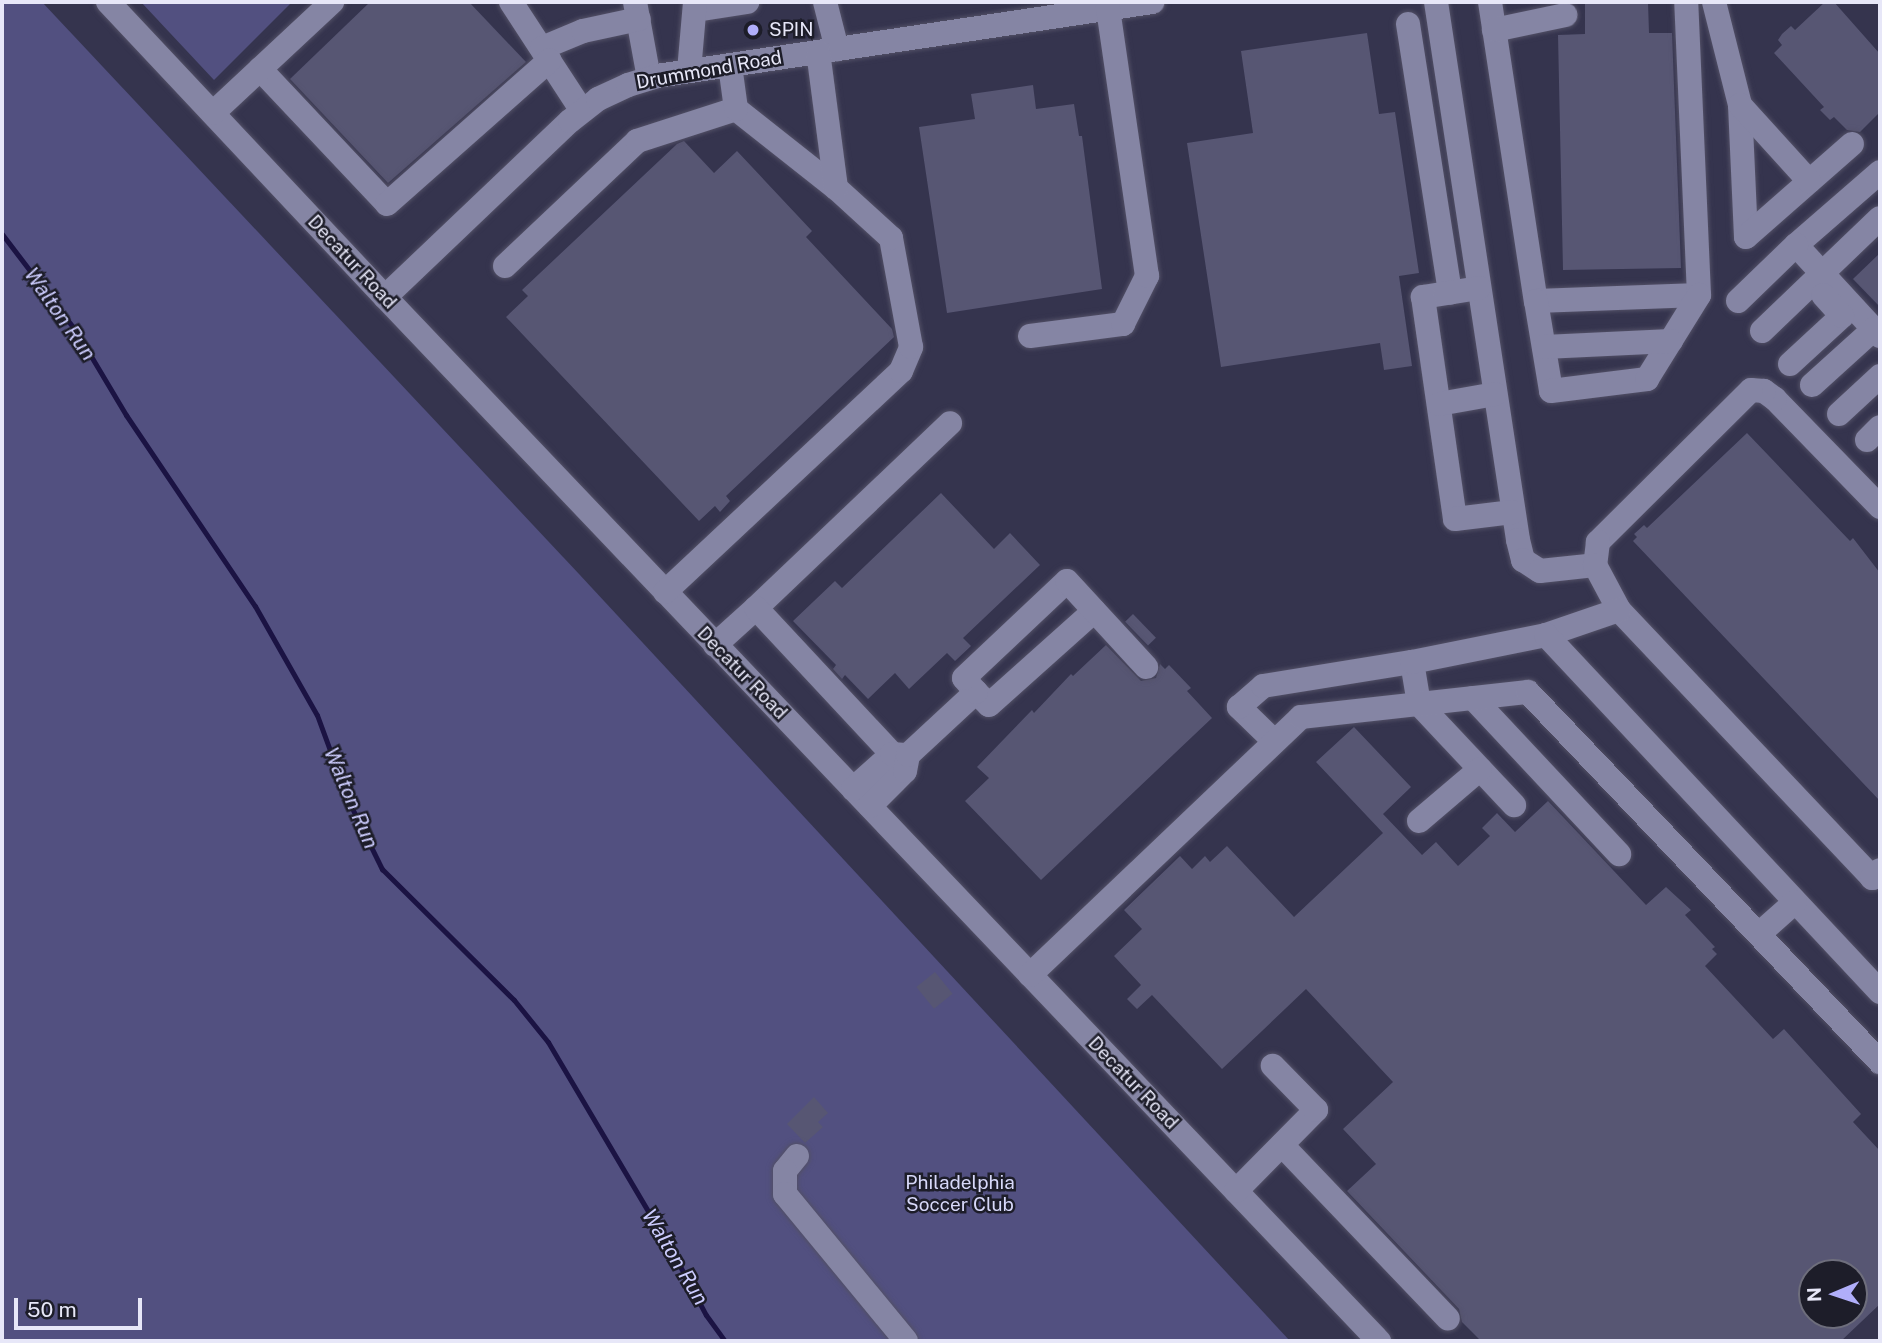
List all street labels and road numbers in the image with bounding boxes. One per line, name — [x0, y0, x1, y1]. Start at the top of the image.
street label: Drummond Road — [634, 46, 784, 94]
street label: Decatur Road — [303, 210, 401, 314]
street label: Decatur Road — [692, 622, 792, 724]
street label: Decatur Road — [1083, 1032, 1183, 1134]

